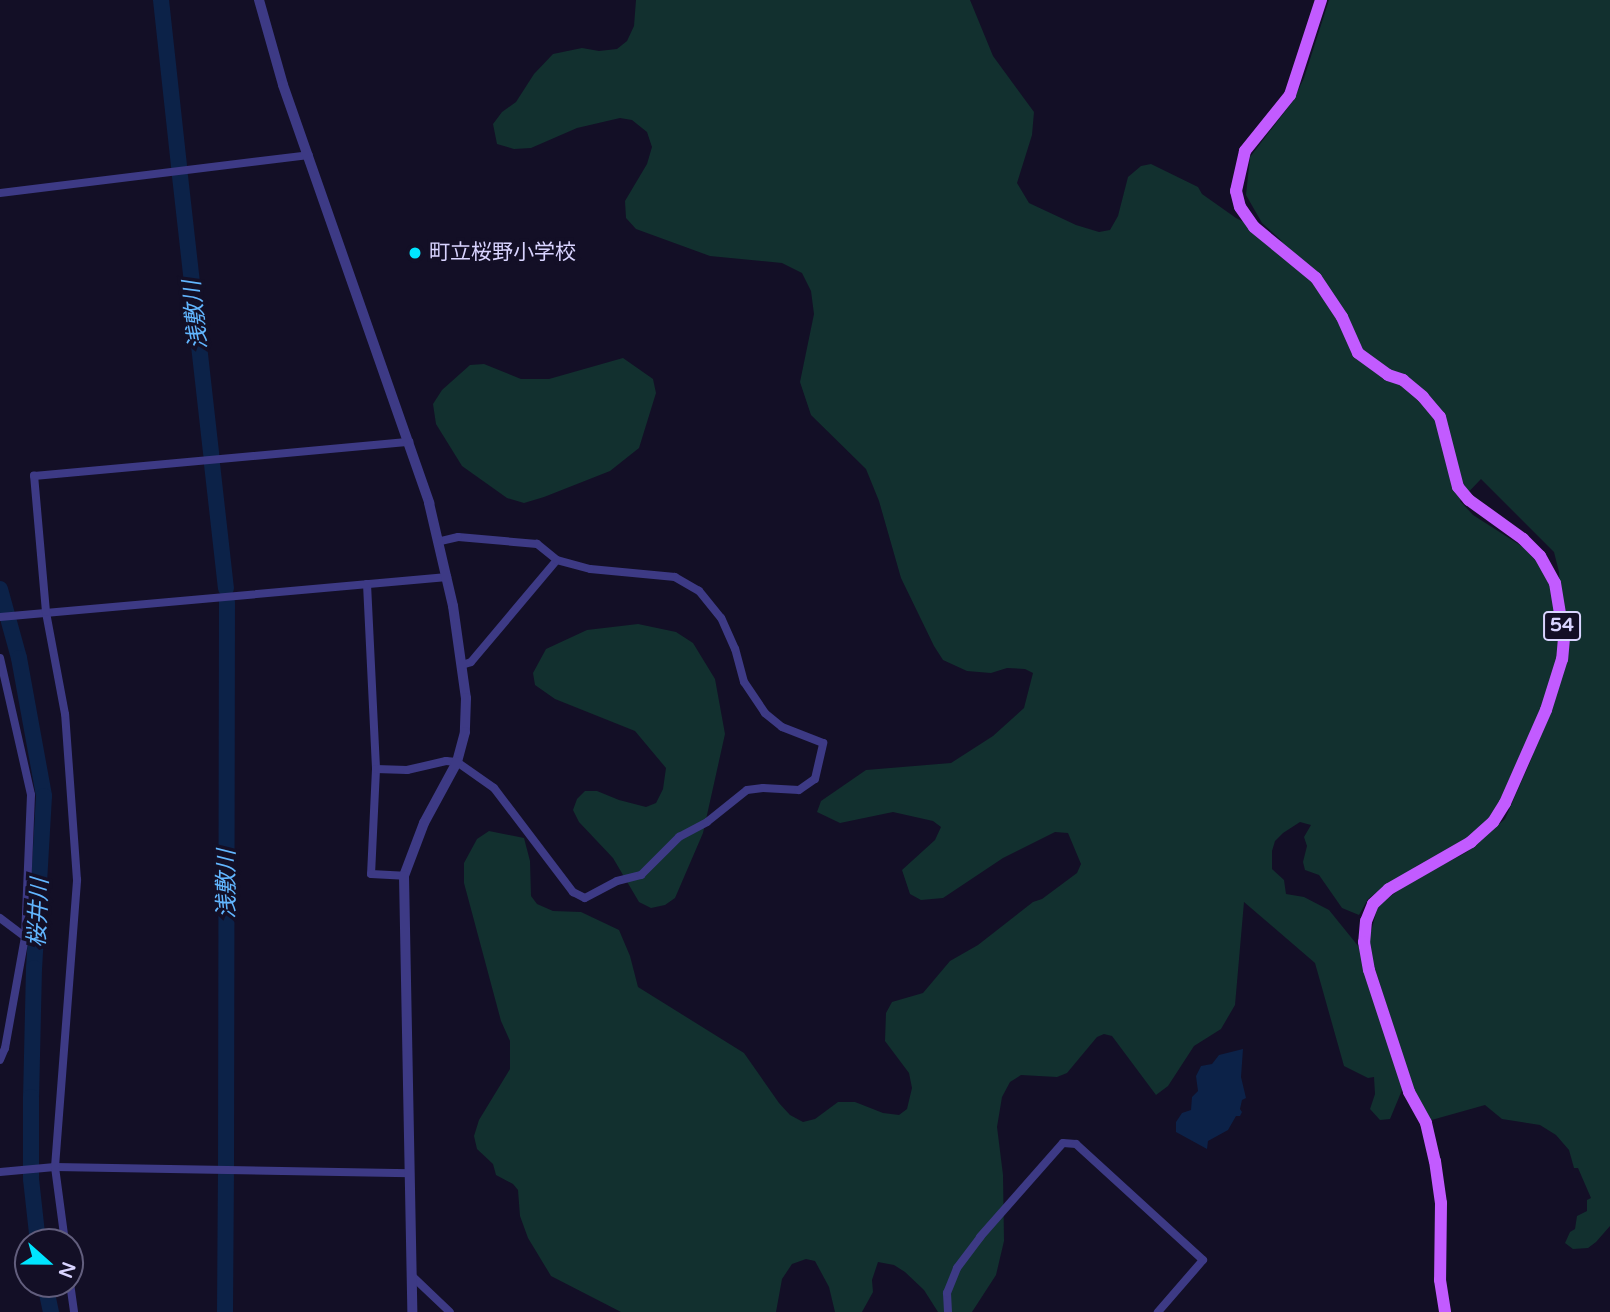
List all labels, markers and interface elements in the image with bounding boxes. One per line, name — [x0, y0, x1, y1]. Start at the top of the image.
place label: 町立桜野小学校 — [429, 240, 576, 266]
marker: 町立桜野小学校 — [407, 245, 423, 261]
water label: 浅敷川 — [179, 279, 213, 351]
road number: 54 — [1543, 610, 1581, 642]
water label: 浅敷川 — [213, 850, 241, 918]
water label: 桜井川 — [23, 878, 55, 948]
north arrow — [14, 1228, 84, 1298]
text: N — [54, 1259, 80, 1281]

